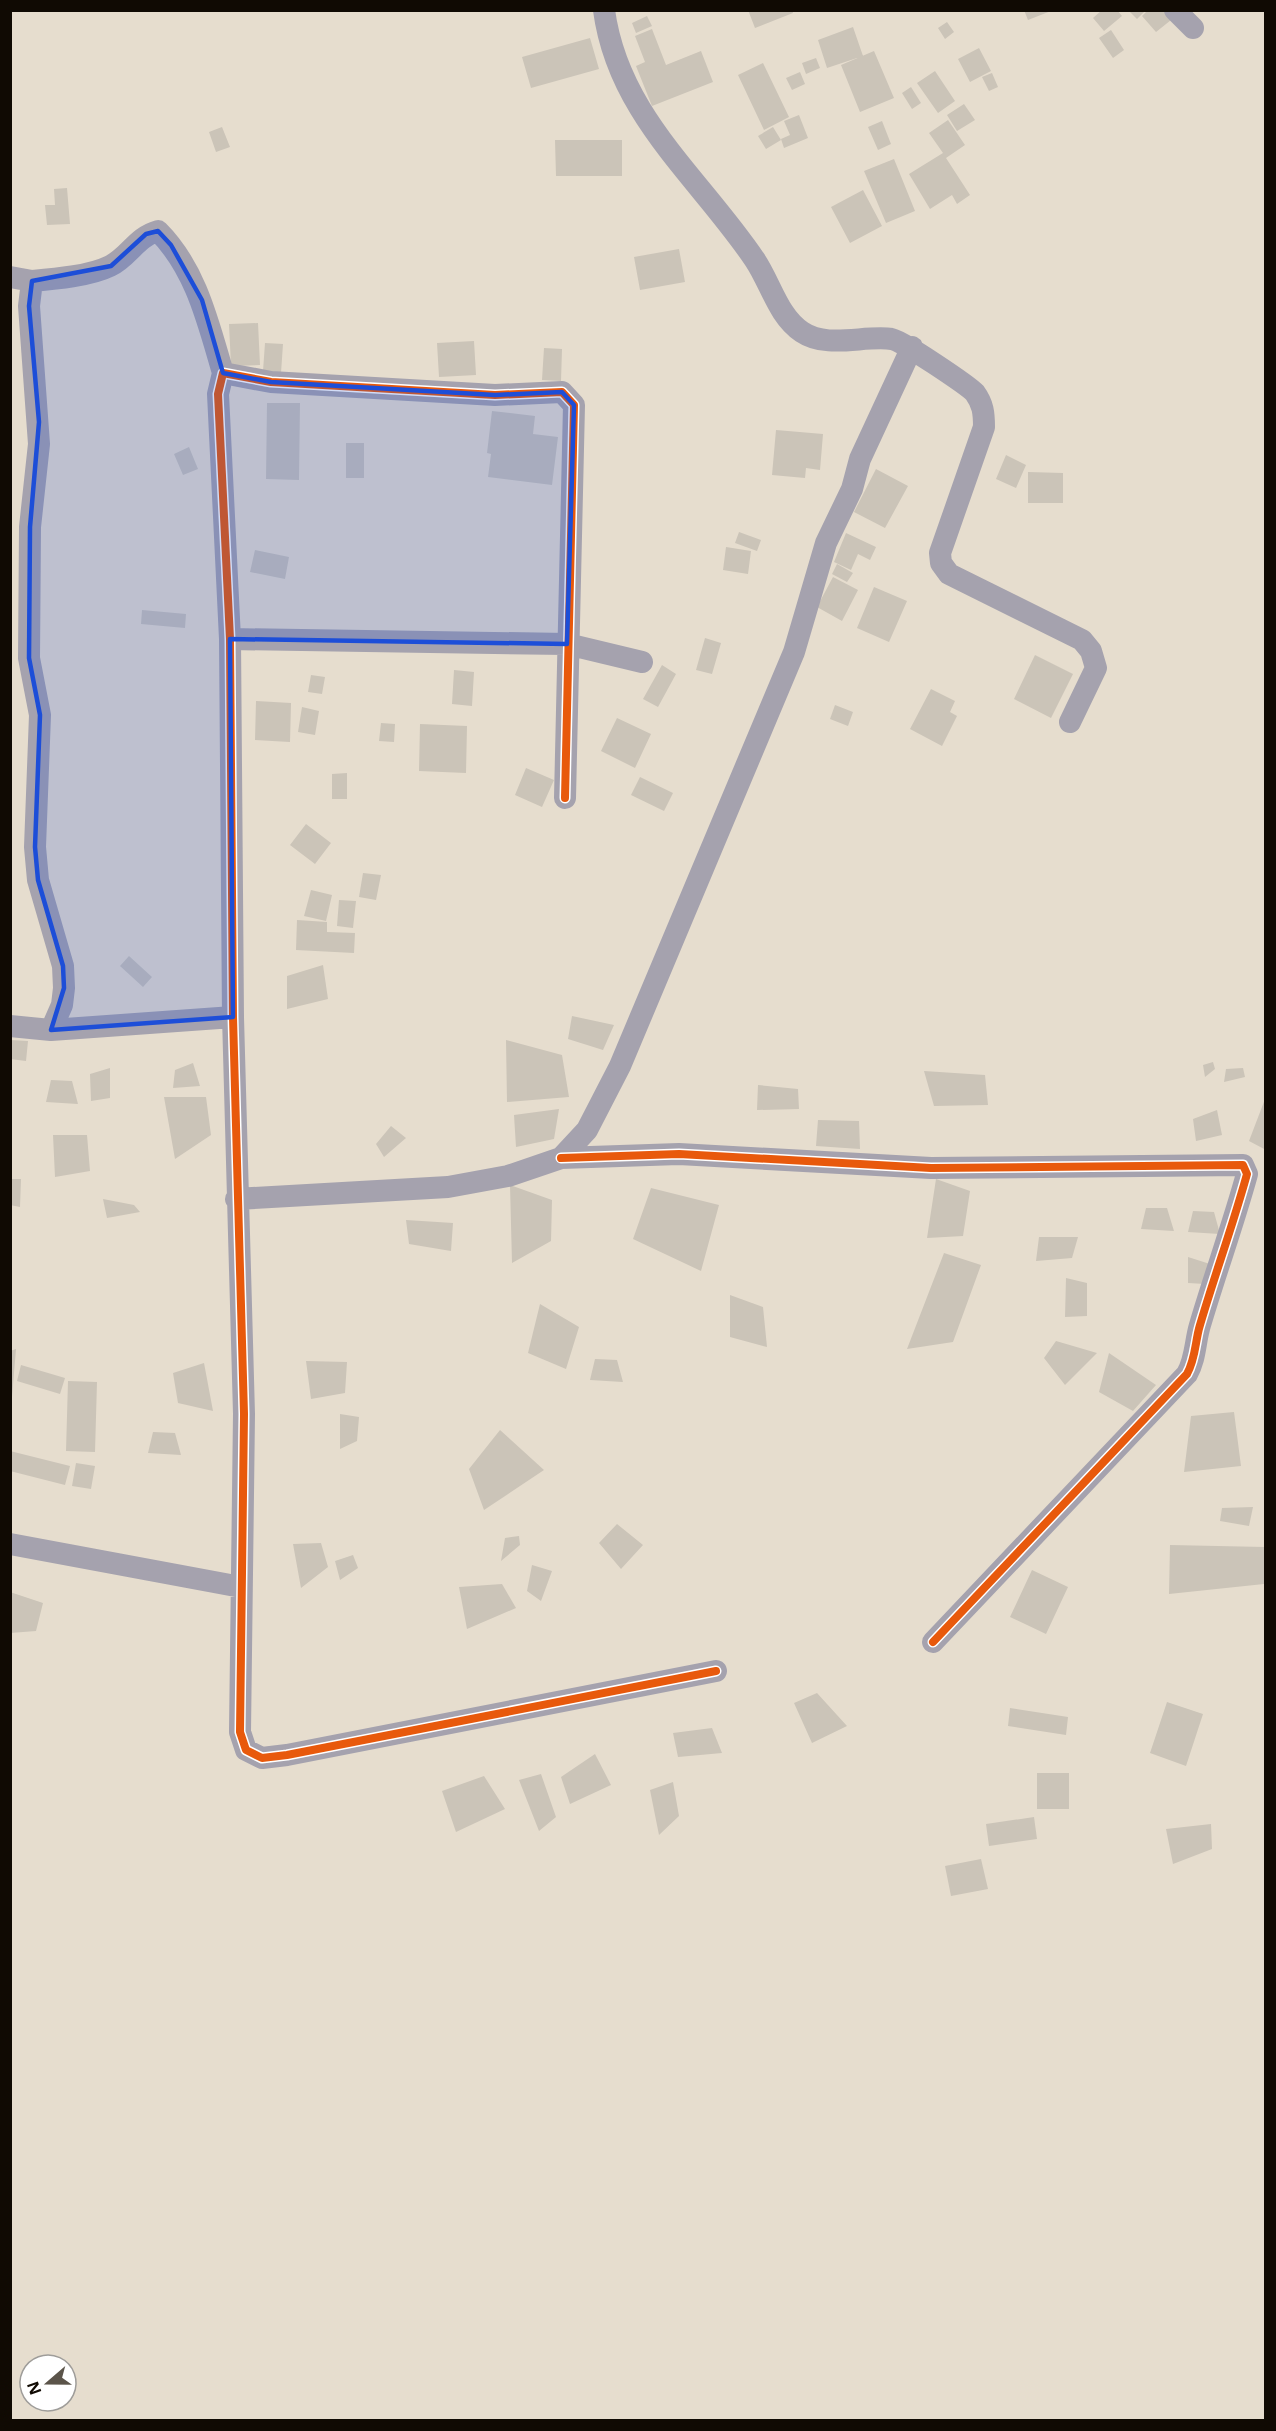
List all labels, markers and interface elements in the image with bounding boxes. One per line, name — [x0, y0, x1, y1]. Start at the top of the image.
north arrow — [18, 2353, 78, 2413]
text: N — [21, 2378, 46, 2398]

